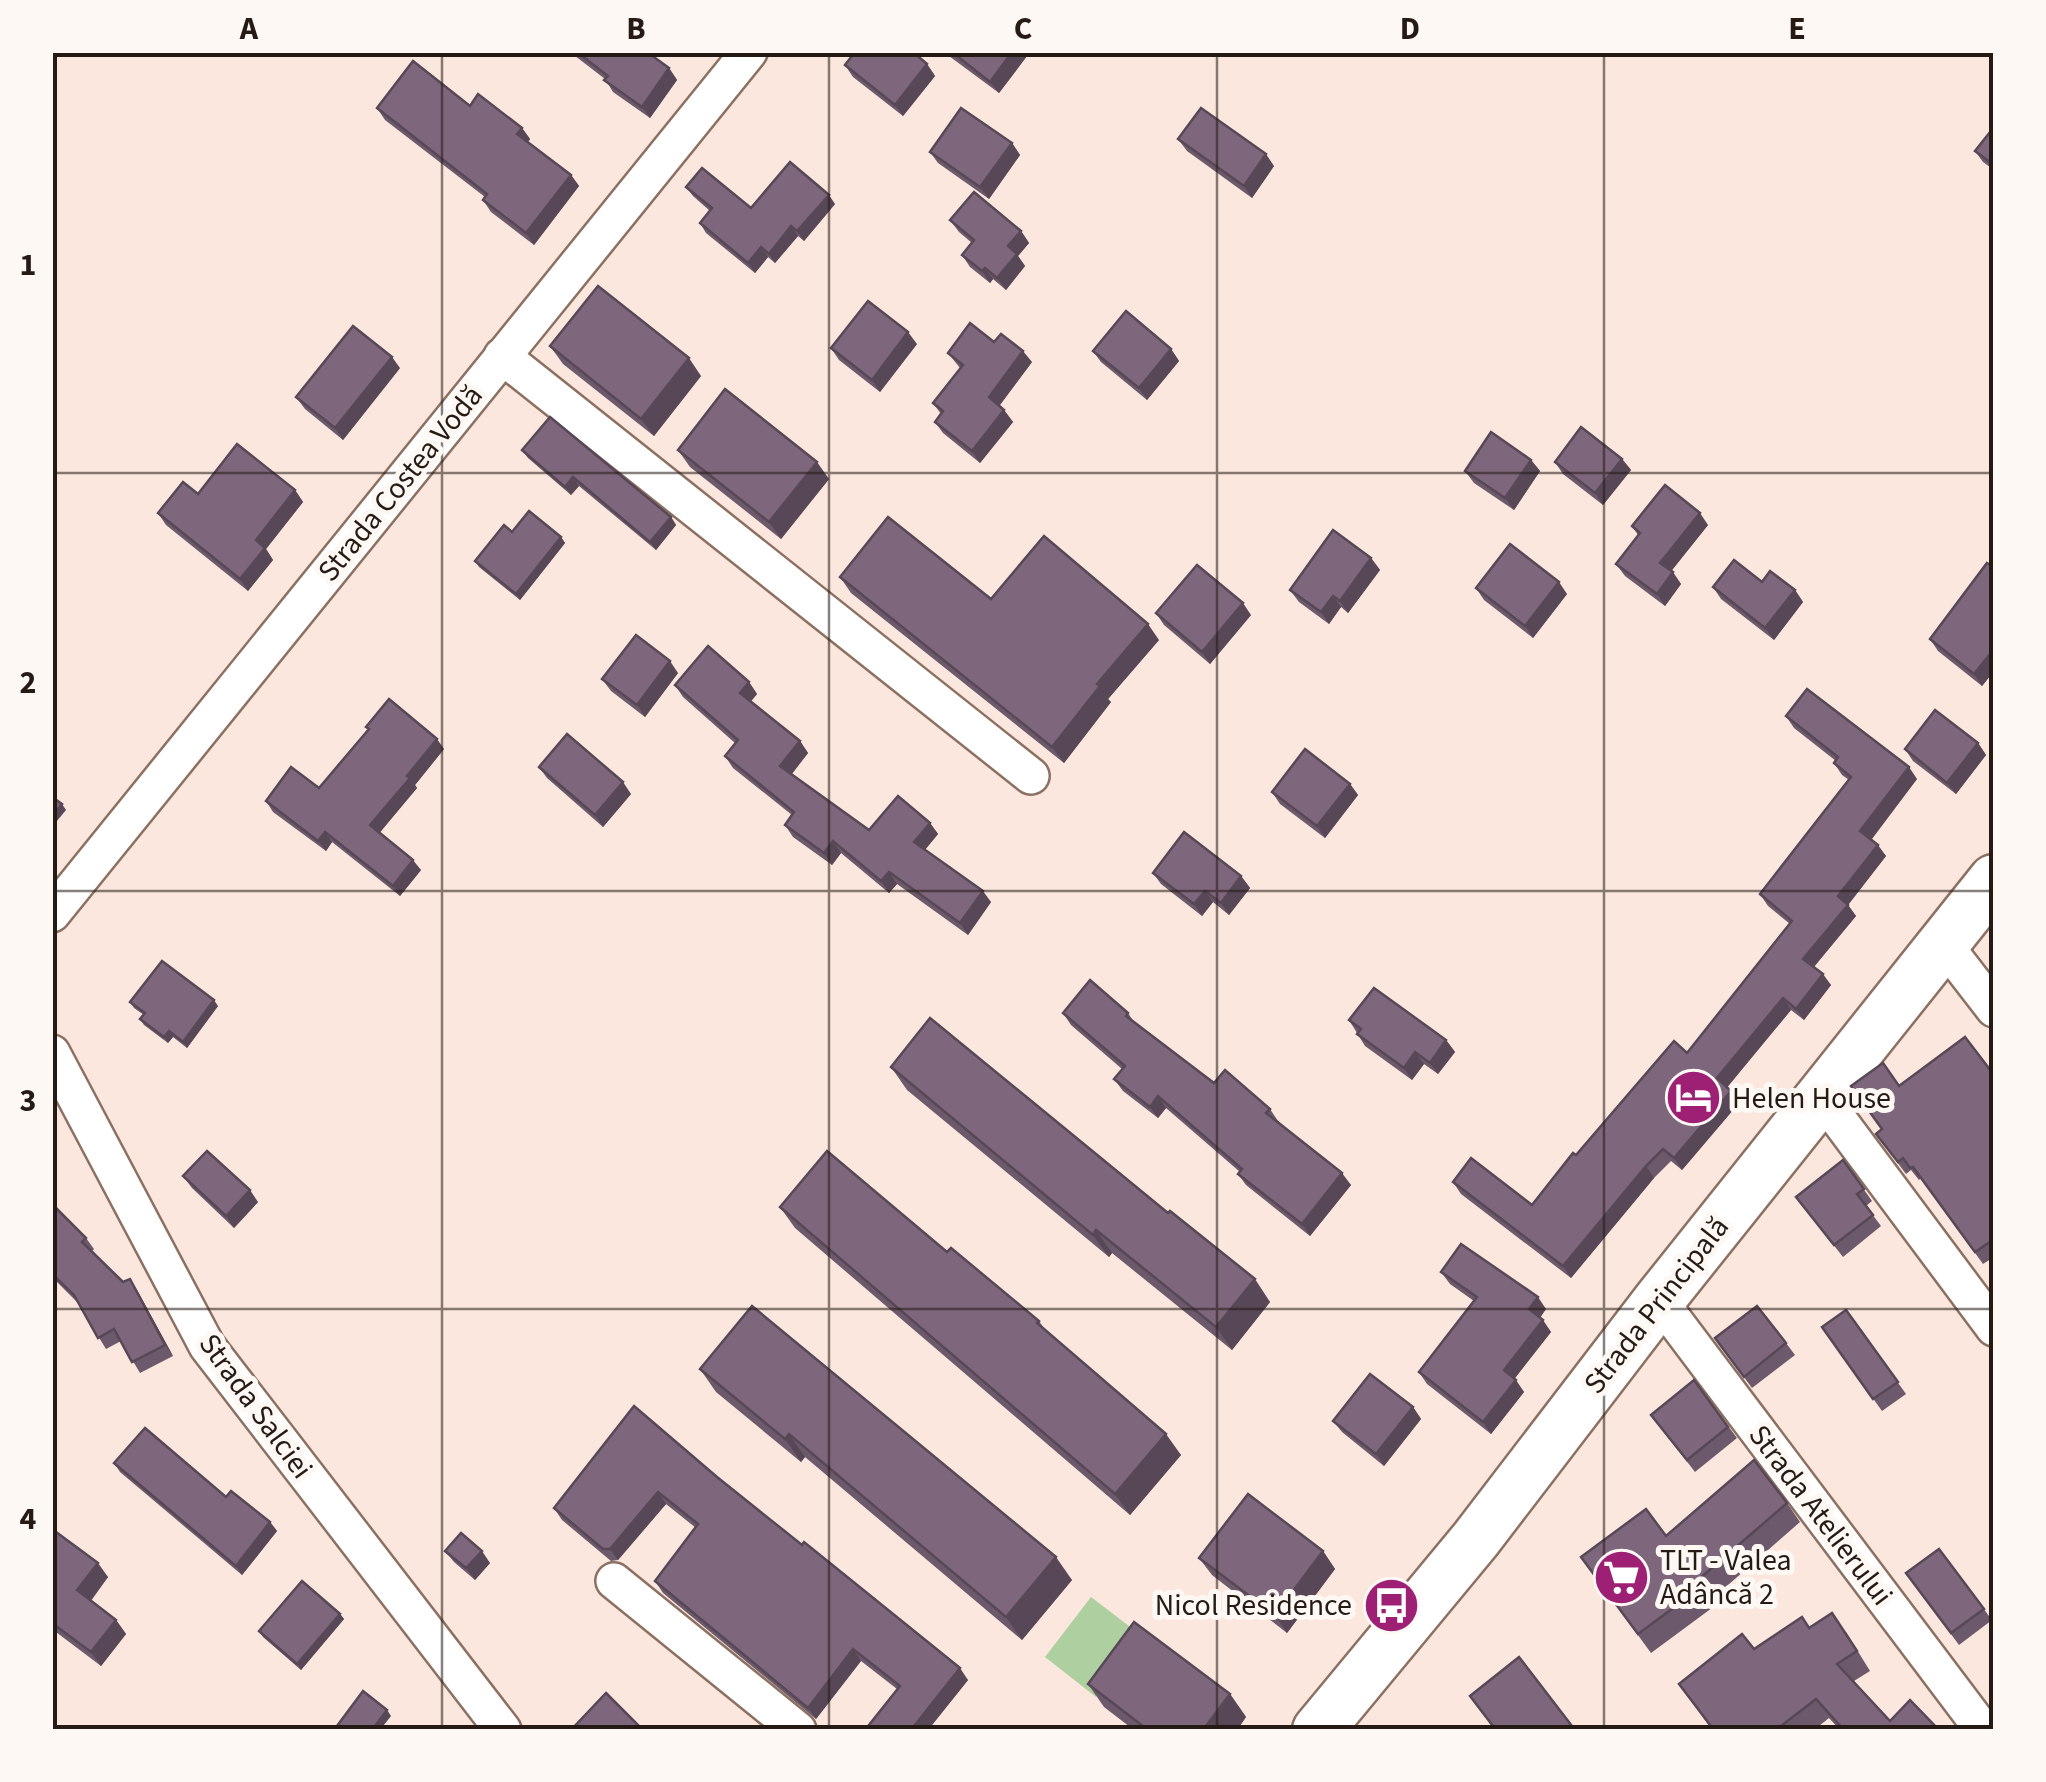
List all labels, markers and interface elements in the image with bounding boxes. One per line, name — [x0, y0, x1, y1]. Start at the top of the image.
text: A — [239, 6, 259, 52]
text: B — [626, 6, 646, 52]
text: C — [1014, 6, 1032, 52]
text: D — [1400, 6, 1420, 52]
text: E — [1788, 6, 1806, 52]
text: 1 — [20, 242, 36, 288]
street label: Strada Costea Vodă — [308, 376, 493, 591]
text: 2 — [20, 660, 36, 706]
hotel icon: Helen House — [1663, 1068, 1723, 1128]
place label: Helen House — [1732, 1077, 1891, 1120]
text: 3 — [20, 1078, 36, 1124]
street label: Strada Principală — [1573, 1208, 1739, 1403]
street label: Strada Salciei — [188, 1325, 323, 1488]
street label: Strada Atelierului — [1738, 1416, 1903, 1615]
text: 4 — [20, 1496, 37, 1542]
place label: TLT - Valea Adâncă 2 — [1660, 1539, 1792, 1616]
supermarket icon: TLT - Valea Adâncă 2 — [1591, 1547, 1651, 1607]
bus stop icon: Nicol Residence — [1361, 1575, 1421, 1635]
place label: Nicol Residence — [1155, 1584, 1352, 1627]

